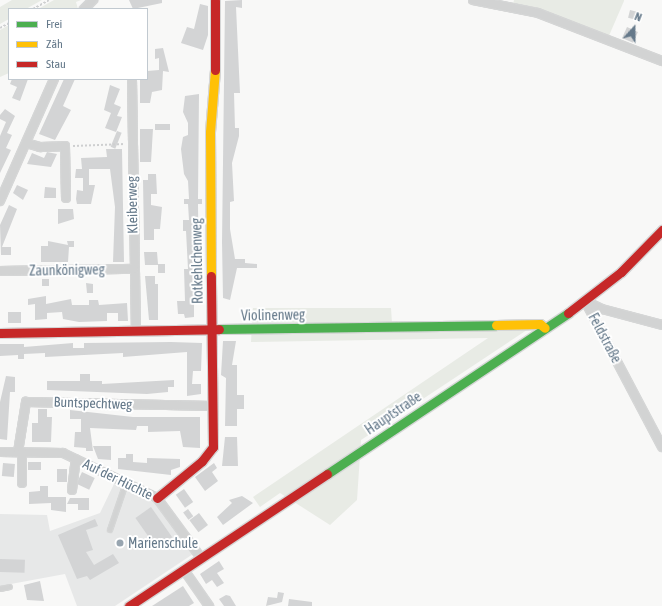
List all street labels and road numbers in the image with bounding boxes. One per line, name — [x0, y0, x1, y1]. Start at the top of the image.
street label: Kleiberweg — [123, 176, 141, 234]
street label: Rotkehlchenweg — [188, 218, 206, 304]
street label: Zaunkönigweg — [29, 261, 105, 279]
street label: Violinenweg — [241, 306, 305, 324]
street label: Feldstraße — [585, 310, 625, 366]
street label: Hauptstraße — [362, 388, 424, 438]
street label: Buntspechtweg — [53, 393, 133, 413]
street label: Auf der Hüchte — [80, 455, 156, 503]

